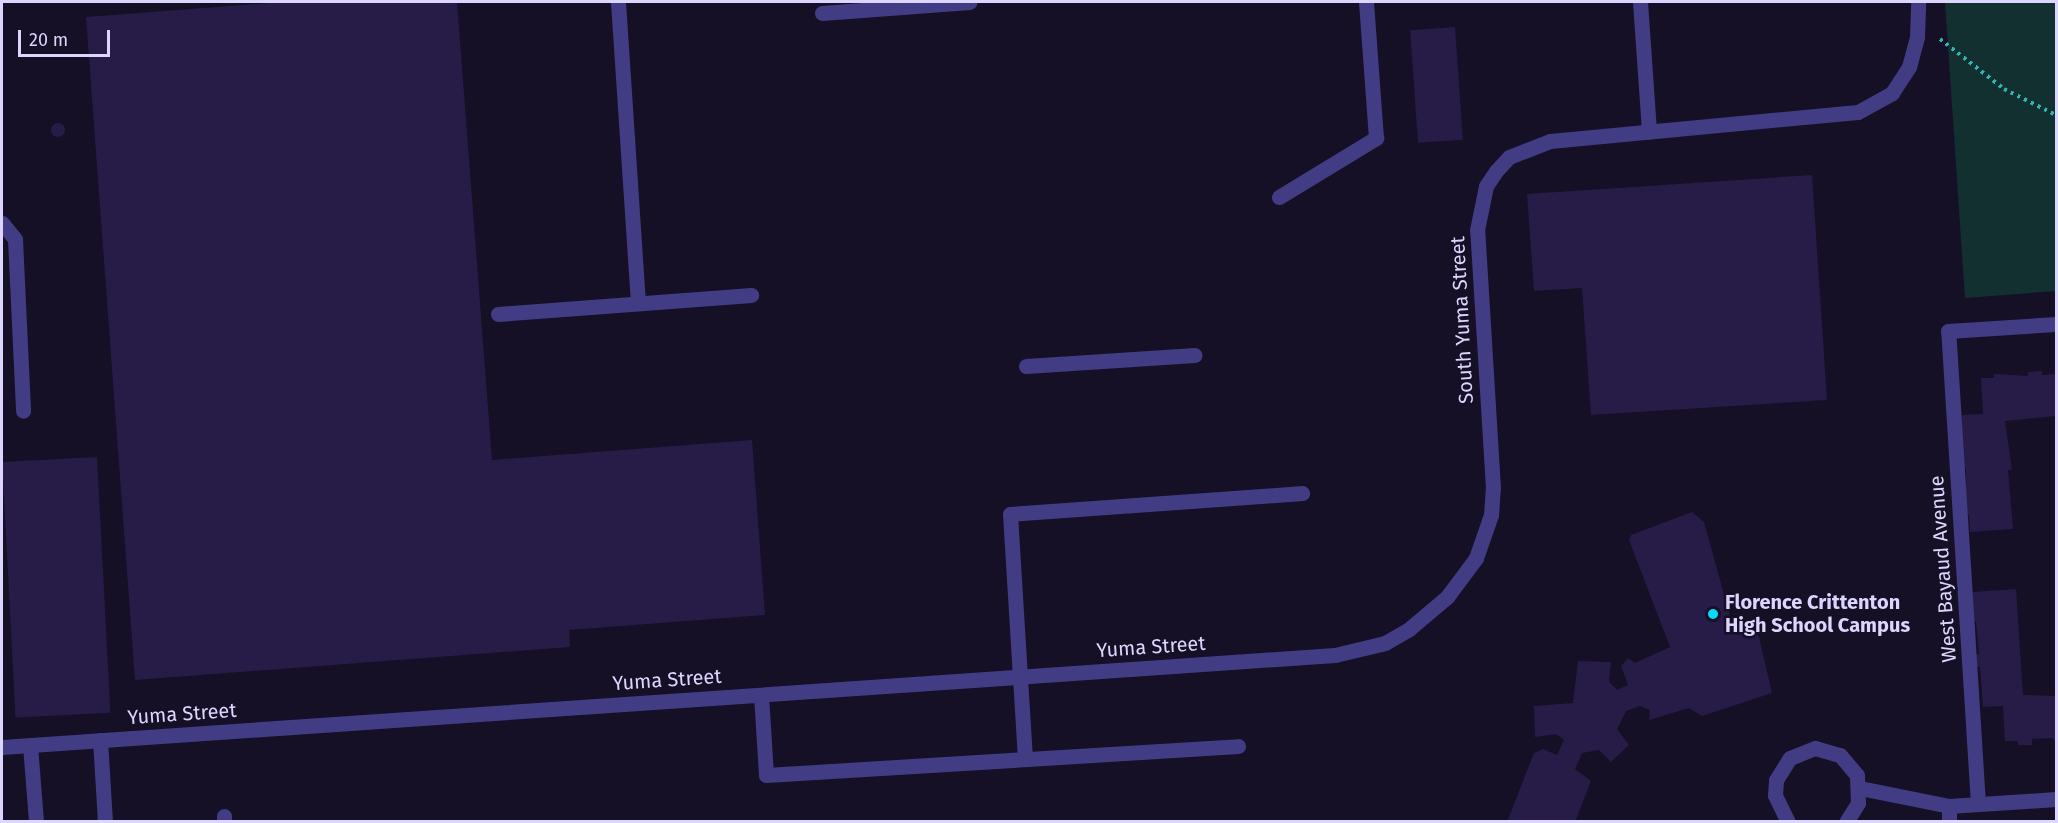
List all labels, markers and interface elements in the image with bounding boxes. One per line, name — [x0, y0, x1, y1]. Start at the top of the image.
scale bar — [21, 18, 112, 56]
text: 20 m — [29, 29, 68, 51]
street label: South Yuma Street — [1446, 236, 1478, 404]
street label: West Bayaud Avenue — [1924, 475, 1962, 663]
place label: Florence Crittenton High School Campus — [1725, 590, 1910, 637]
marker: Florence Crittenton High School Campus — [1706, 607, 1720, 621]
street label: Yuma Street — [1096, 631, 1206, 663]
street label: Yuma Street — [612, 664, 722, 696]
street label: Yuma Street — [127, 698, 237, 730]

